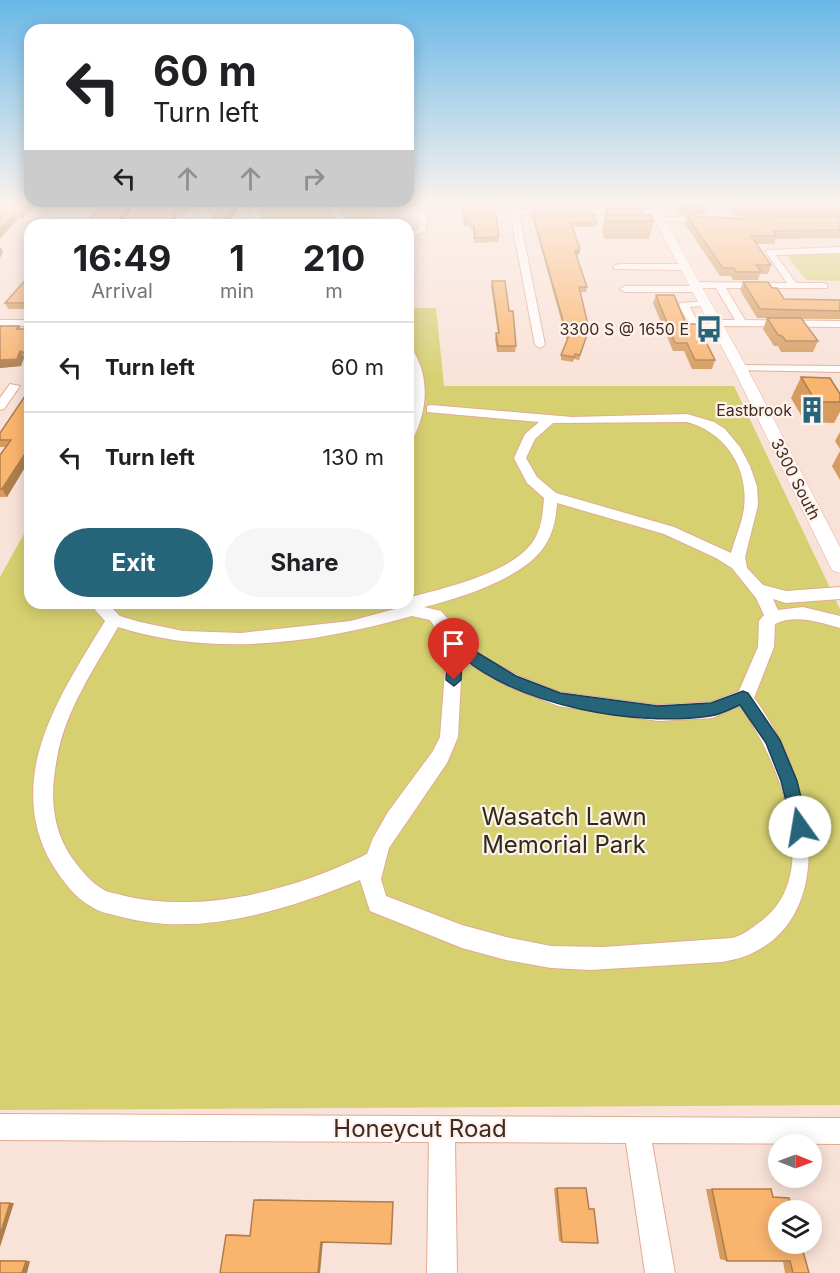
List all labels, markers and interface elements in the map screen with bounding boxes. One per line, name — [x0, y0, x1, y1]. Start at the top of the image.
text: 60 m — [153, 45, 257, 96]
icon: left — [54, 48, 132, 126]
text: Turn left — [153, 96, 259, 129]
icon: left — [108, 162, 141, 195]
icon: ahead — [171, 162, 204, 195]
icon: ahead — [234, 162, 267, 195]
icon: right — [297, 162, 330, 195]
text: 16:49 — [73, 236, 171, 280]
text: 1 — [229, 236, 245, 280]
text: 210 — [303, 236, 365, 280]
text: Arrival — [91, 279, 153, 303]
text: min — [220, 279, 254, 303]
text: m — [325, 279, 343, 303]
bus stop icon: 3300 S @ 1650 E — [694, 314, 724, 344]
place label: 3300 S @ 1650 E — [559, 319, 689, 339]
icon: left — [54, 351, 87, 384]
text: Turn left — [105, 354, 195, 380]
text: 60 m — [331, 354, 384, 380]
building icon: Eastbrook — [797, 395, 827, 425]
place label: Eastbrook — [716, 400, 792, 420]
street label: 3300 South — [767, 435, 825, 523]
icon: left — [54, 441, 87, 474]
text: Turn left — [105, 444, 195, 470]
text: 130 m — [322, 444, 384, 470]
button: Exit — [54, 528, 213, 597]
button: Share — [225, 528, 384, 597]
pin — [428, 618, 479, 680]
icon: arrive — [437, 627, 470, 660]
position arrow — [768, 795, 832, 859]
park label: Wasatch Lawn Memorial Park — [481, 802, 647, 859]
street label: Honeycut Road — [333, 1114, 507, 1143]
north arrow — [768, 1134, 822, 1188]
map controls — [768, 1134, 822, 1254]
button: layers — [768, 1200, 822, 1254]

